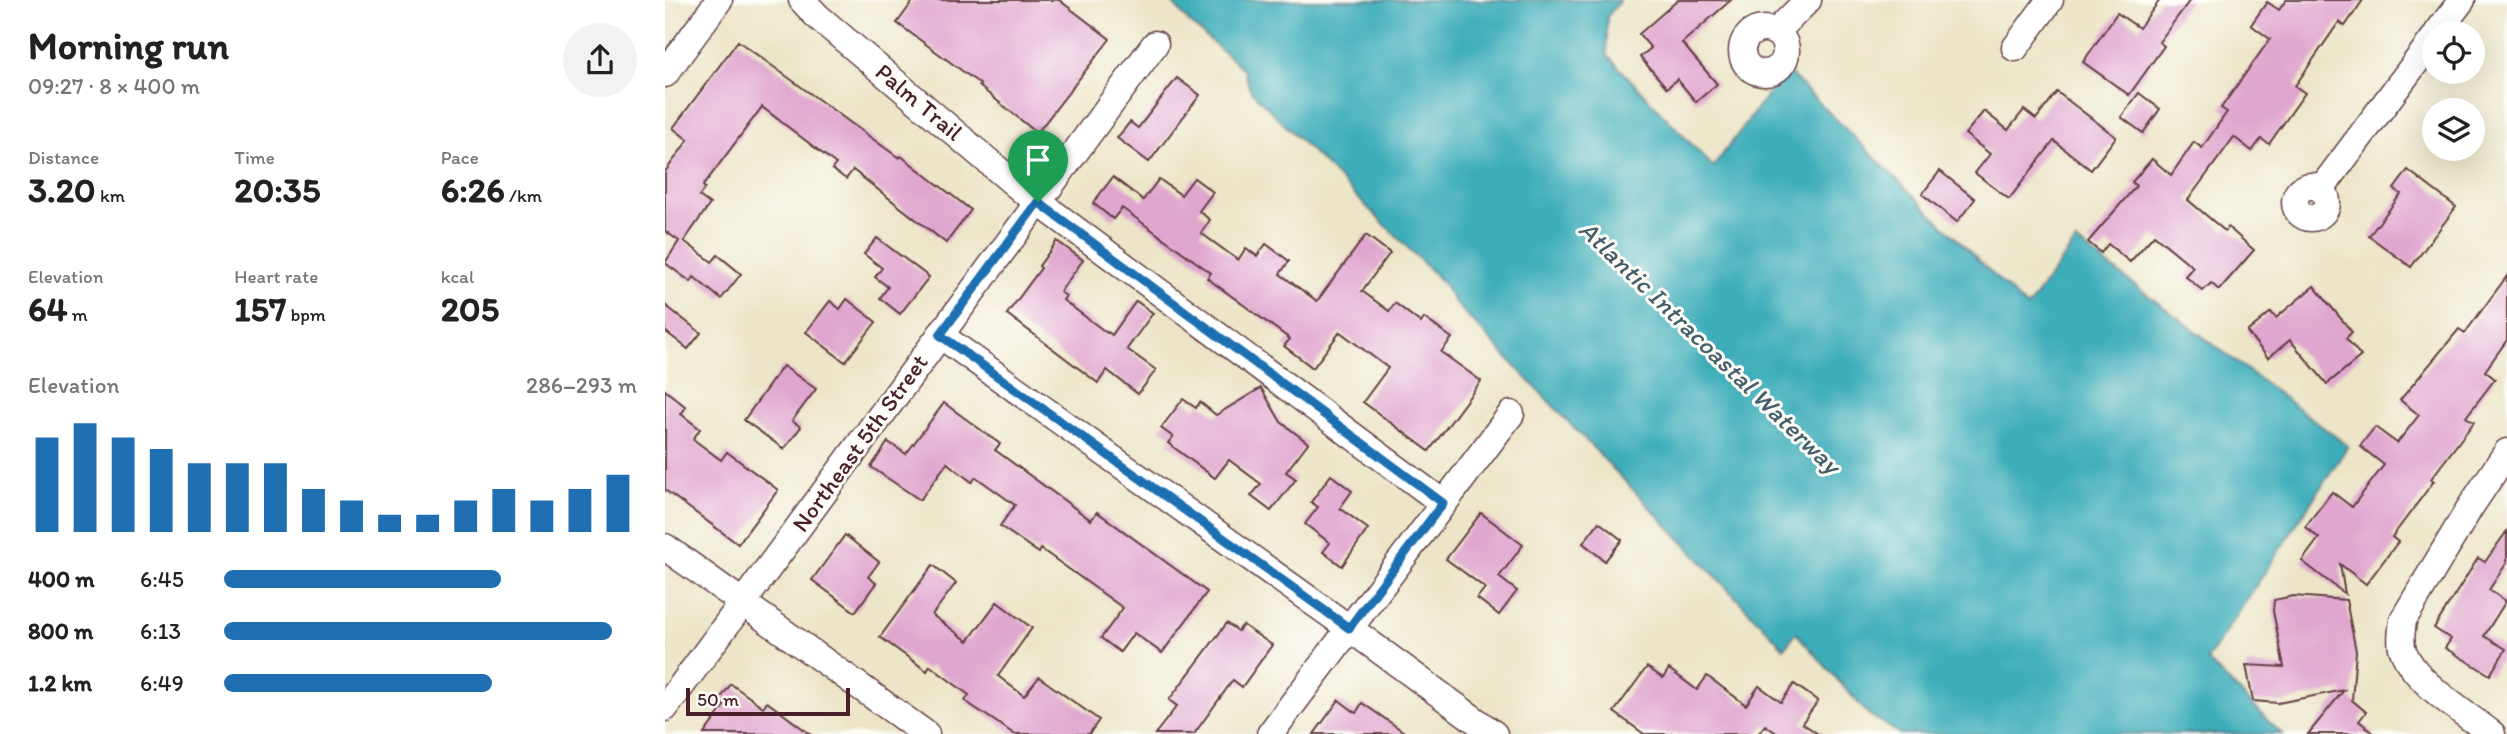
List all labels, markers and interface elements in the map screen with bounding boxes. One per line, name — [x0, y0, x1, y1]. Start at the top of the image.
map controls — [2422, 21, 2485, 161]
button: locate — [2422, 21, 2485, 84]
text: Morning run — [28, 23, 229, 69]
button: share — [563, 23, 637, 97]
street label: Palm Trail — [870, 57, 969, 146]
text: 09:27 · 8 × 400 m — [28, 72, 200, 100]
button: layers — [2422, 98, 2485, 161]
pin — [1008, 130, 1068, 202]
icon: arrive — [1019, 141, 1057, 179]
text: Distance — [28, 146, 99, 169]
text: Time — [234, 146, 275, 169]
text: Pace — [441, 146, 479, 169]
text: 3.20 — [28, 169, 96, 211]
text: 20:35 — [234, 169, 320, 211]
text: 6:26 — [441, 169, 505, 211]
text: km — [96, 184, 125, 207]
text: /km — [505, 184, 542, 207]
water label: Atlantic Intracoastal Waterway — [1573, 214, 1849, 482]
text: Elevation — [28, 265, 104, 288]
text: Heart rate — [234, 265, 318, 288]
text: kcal — [441, 265, 474, 288]
text: 64 — [28, 288, 68, 330]
text: 157 — [234, 288, 286, 330]
text: 205 — [441, 288, 499, 330]
text: m — [68, 303, 88, 326]
text: bpm — [286, 303, 326, 326]
street label: Northeast 5th Street — [785, 348, 934, 537]
text: Elevation — [28, 371, 119, 399]
text: 286–293 m — [526, 371, 637, 399]
text: 400 m — [28, 565, 95, 593]
text: 6:45 — [140, 565, 184, 593]
text: 800 m — [28, 617, 93, 645]
text: 6:13 — [140, 617, 181, 645]
text: 1.2 km — [28, 669, 92, 697]
text: 6:49 — [140, 669, 184, 697]
scale bar — [686, 685, 851, 717]
text: 50 m — [697, 688, 739, 711]

